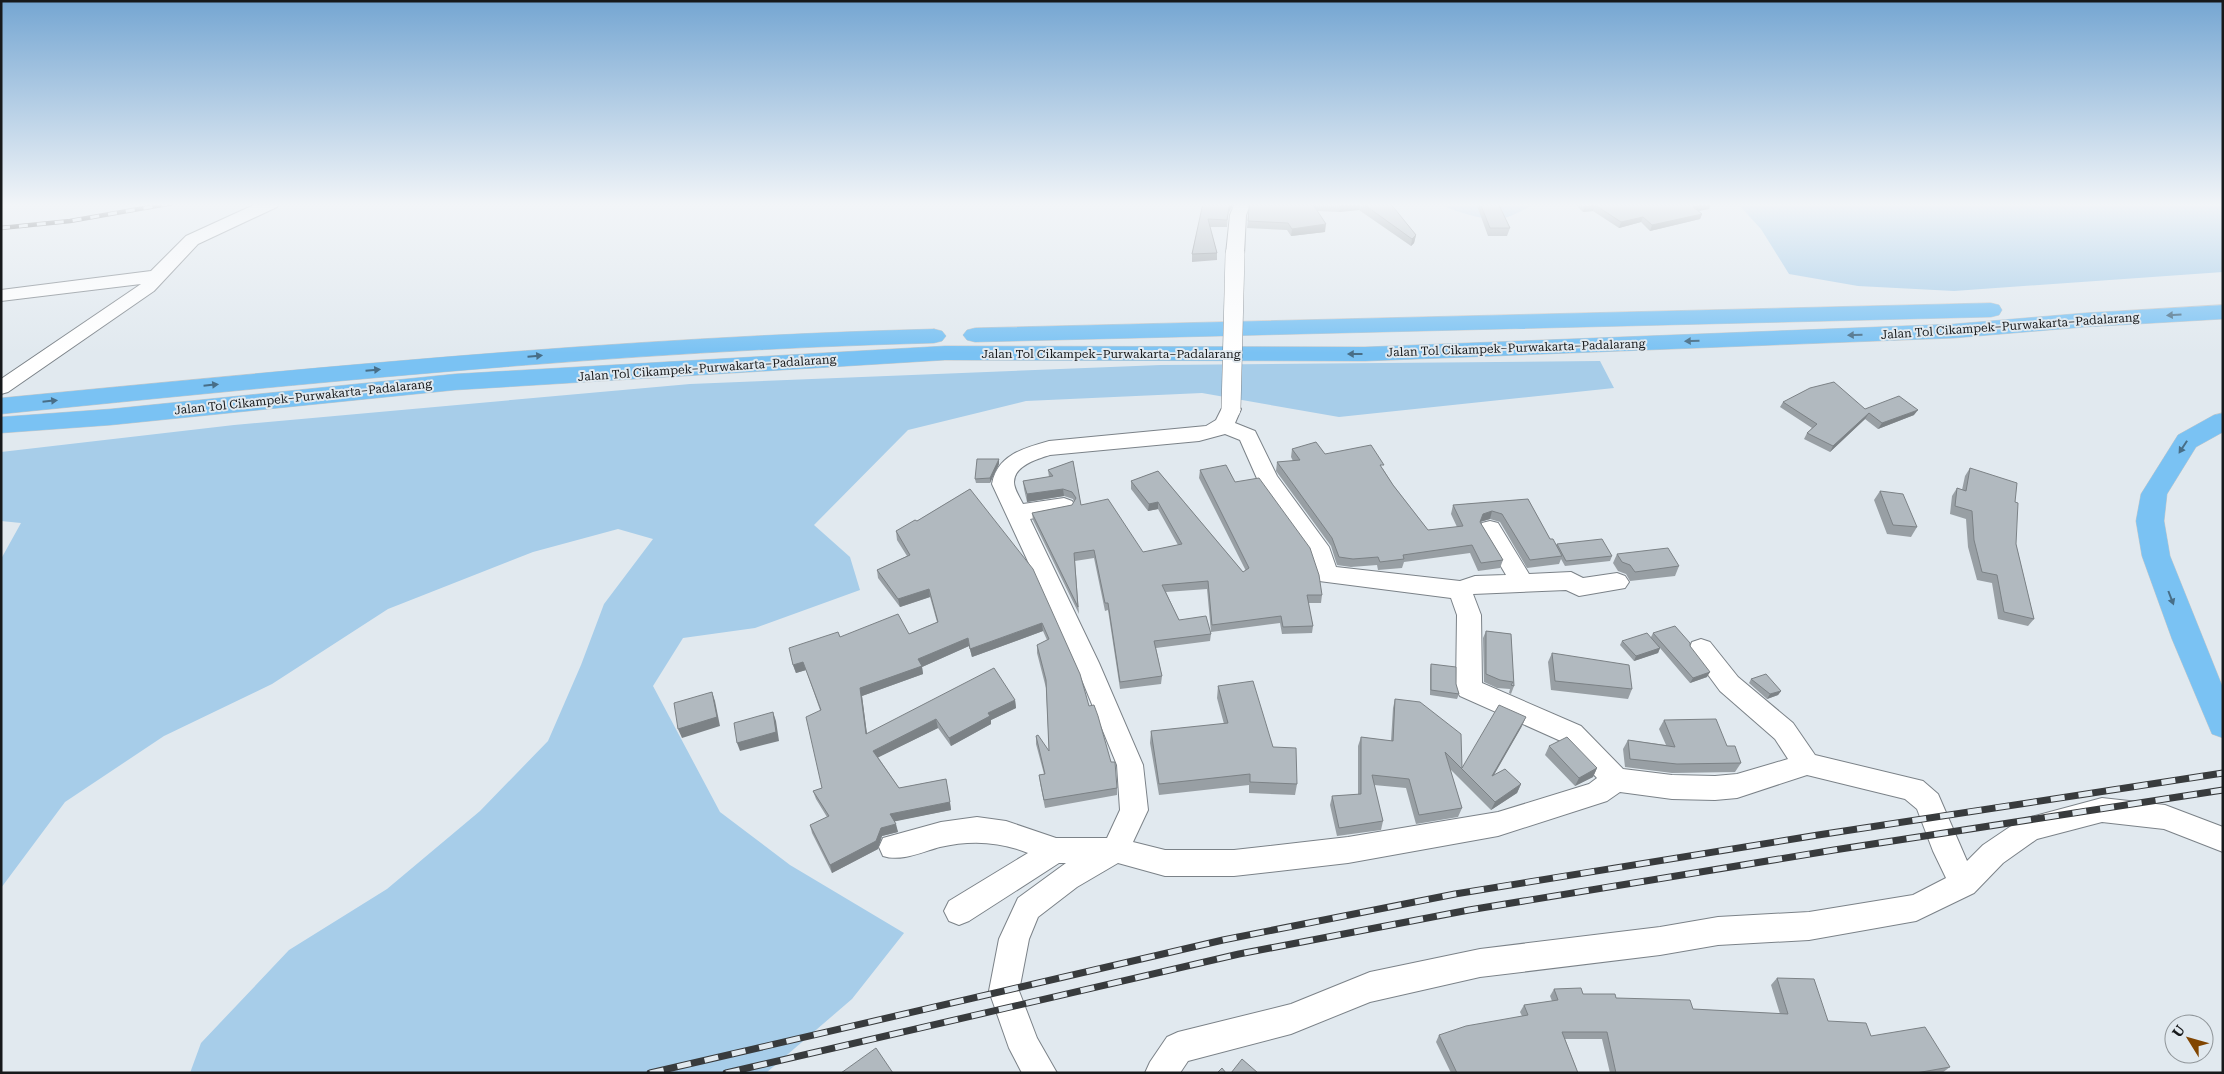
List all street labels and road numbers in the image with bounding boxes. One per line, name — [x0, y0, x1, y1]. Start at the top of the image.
street label: Jalan Tol Cikampek–Purwakarta–Padalarang — [1880, 310, 2140, 342]
street label: Jalan Tol Cikampek–Purwakarta–Padalarang — [1386, 336, 1646, 360]
street label: Jalan Tol Cikampek–Purwakarta–Padalarang — [982, 347, 1241, 361]
street label: Jalan Tol Cikampek–Purwakarta–Padalarang — [577, 352, 837, 384]
street label: Jalan Tol Cikampek–Purwakarta–Padalarang — [173, 376, 433, 417]

